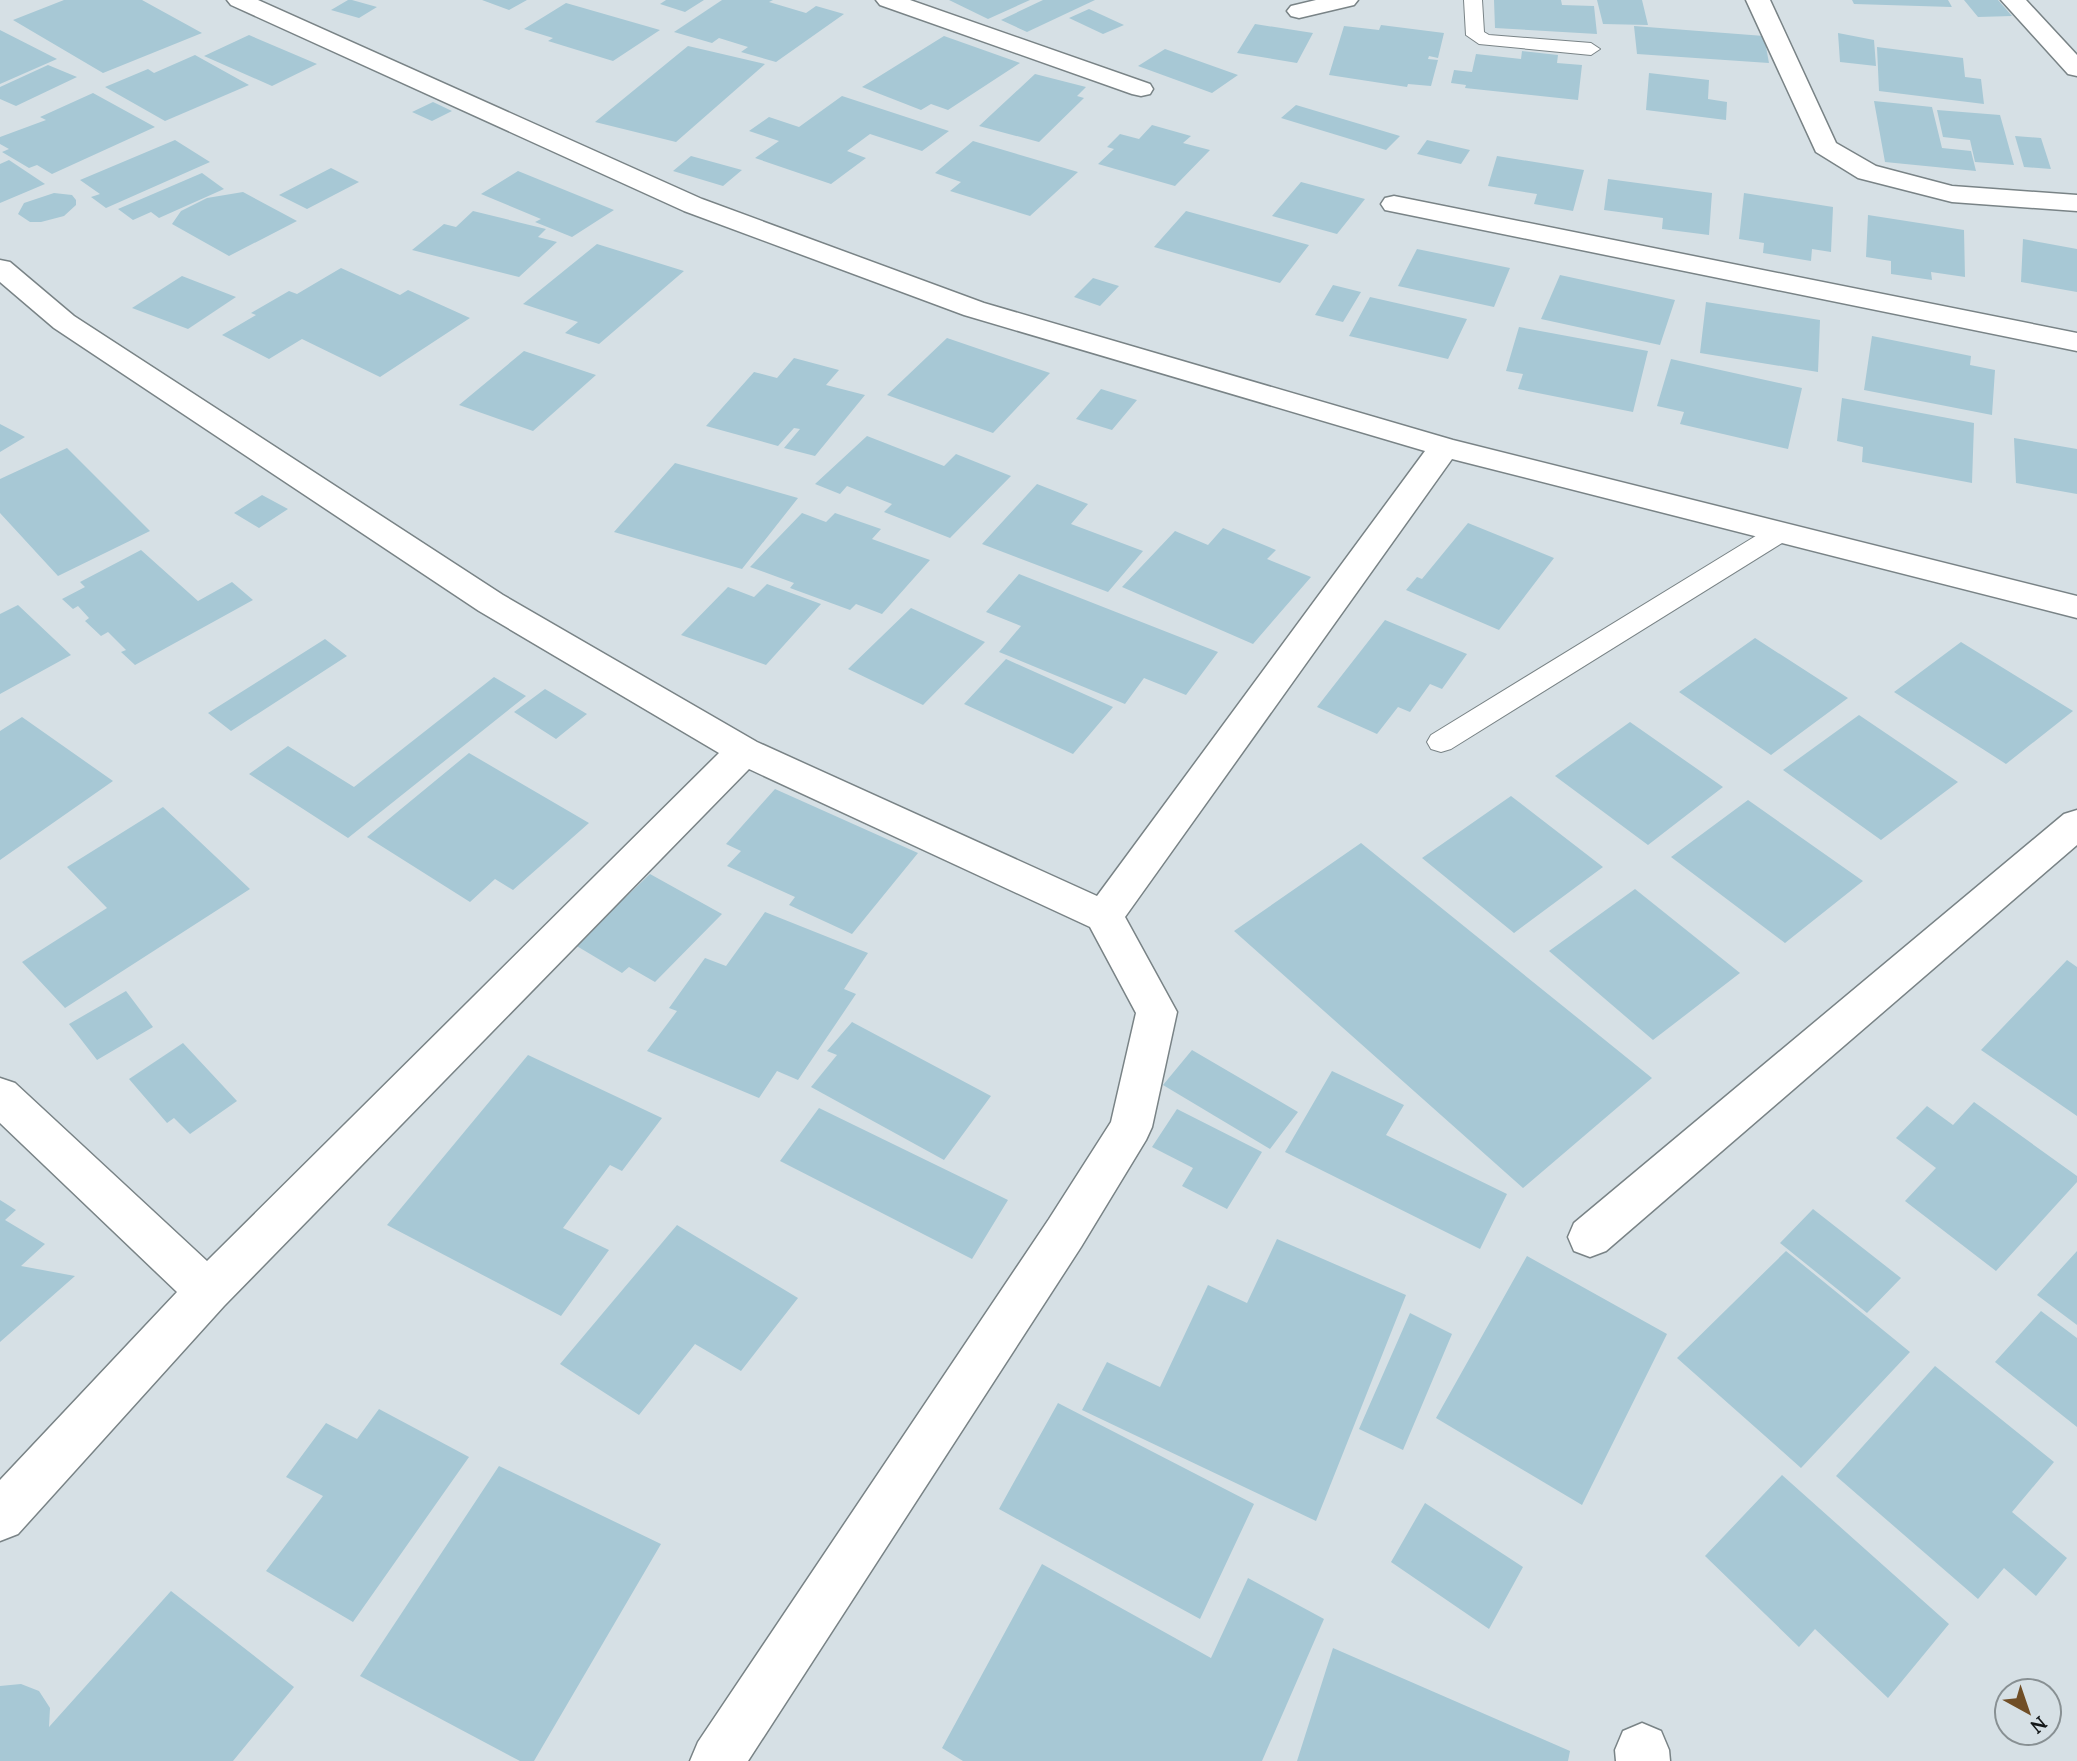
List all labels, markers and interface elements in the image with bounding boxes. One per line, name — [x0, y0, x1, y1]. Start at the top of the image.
north arrow — [1993, 1677, 2063, 1747]
text: N — [2025, 1711, 2052, 1739]

